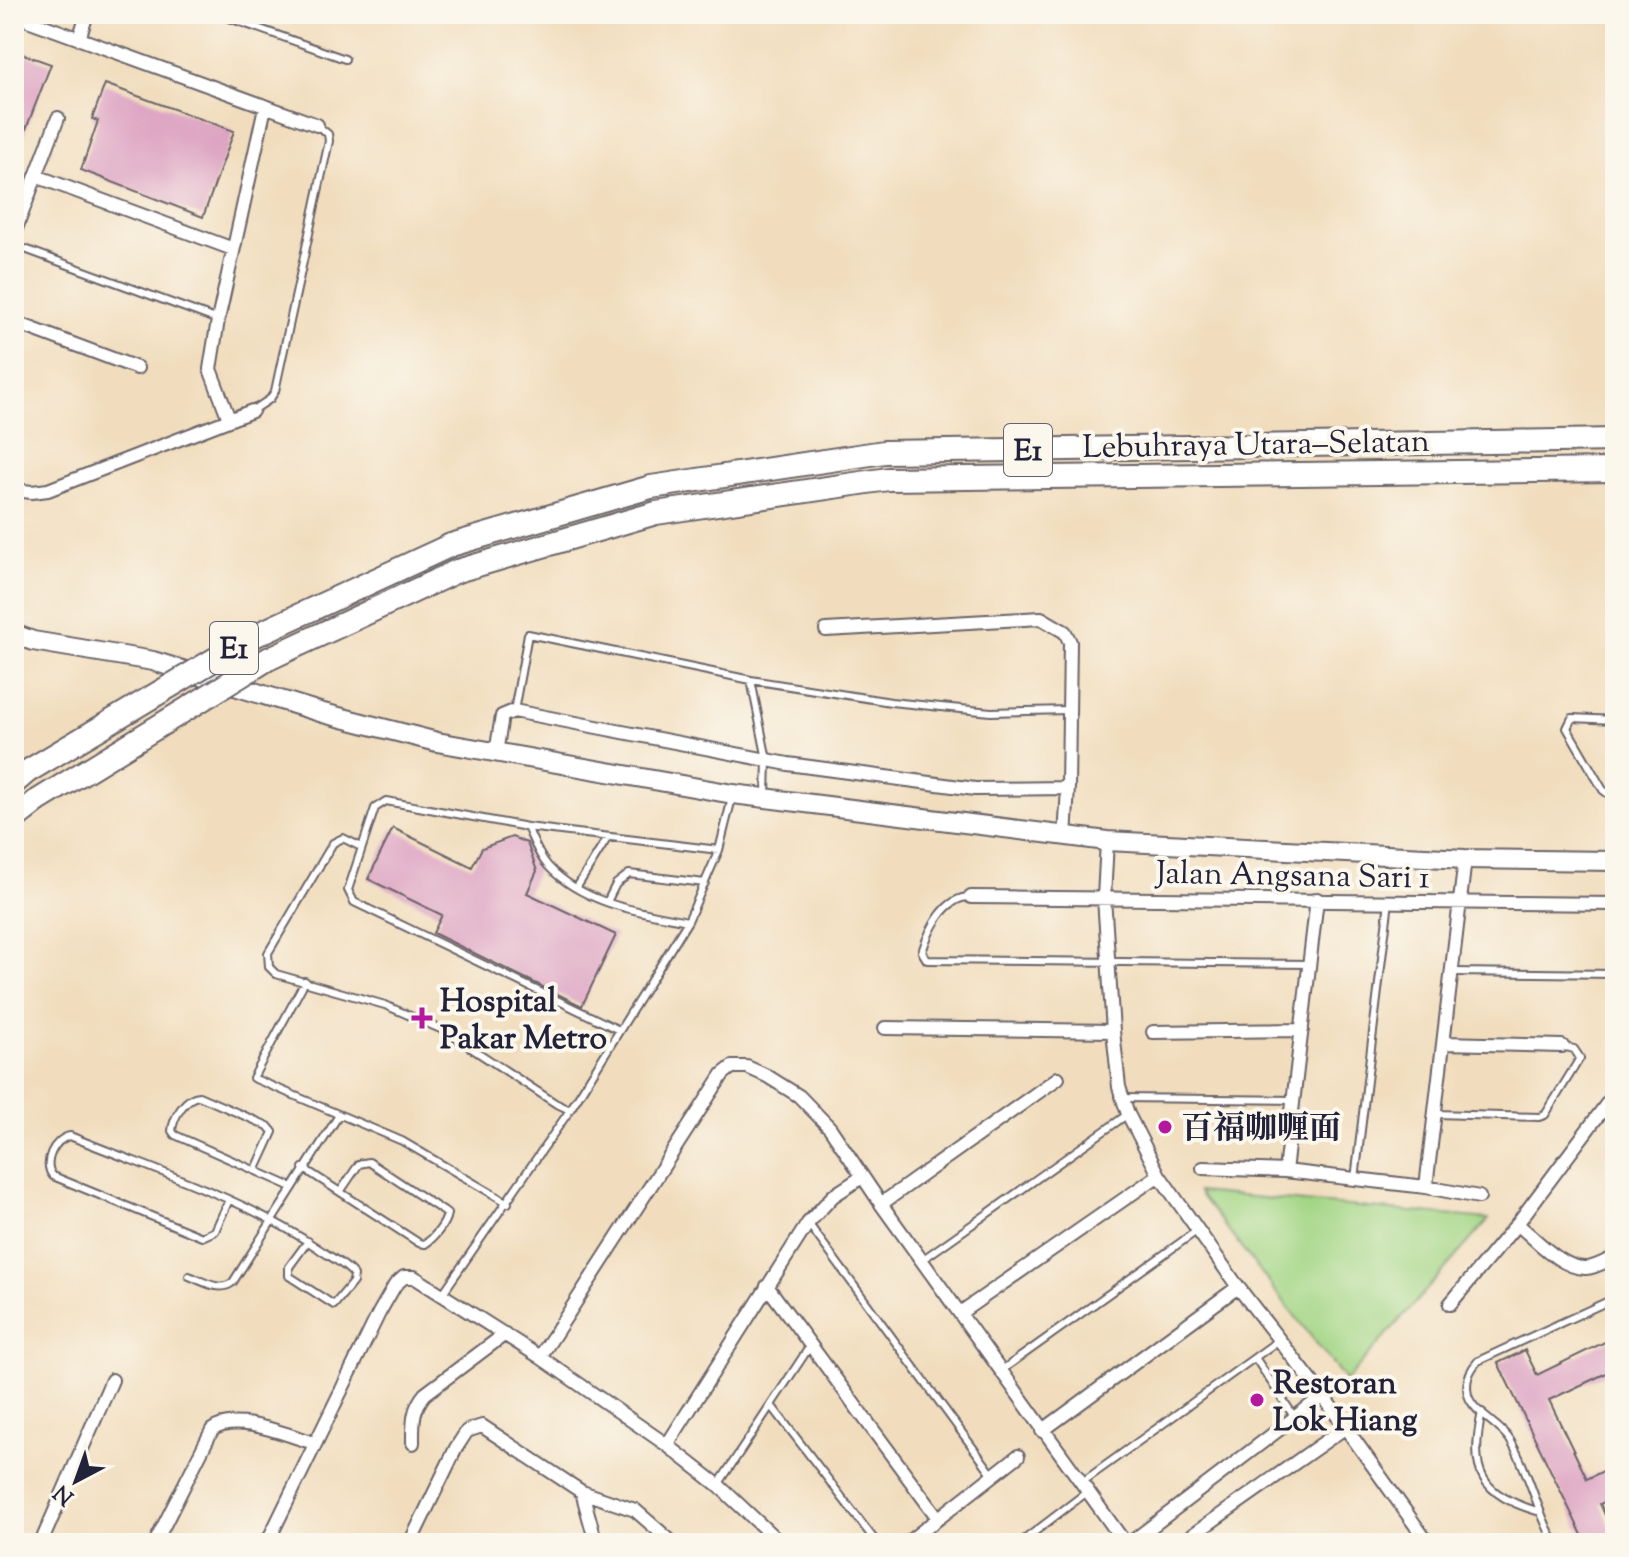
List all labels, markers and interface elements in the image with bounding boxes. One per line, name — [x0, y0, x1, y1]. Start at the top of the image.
street label: Lebuhraya Utara–Selatan — [1082, 420, 1430, 472]
road number: E1 — [1004, 424, 1052, 476]
road number: E1 — [210, 622, 258, 674]
street label: Jalan Angsana Sari 1 — [1154, 852, 1430, 902]
place label: Hospital Pakar Metro — [440, 980, 607, 1063]
marker: Hospital Pakar Metro — [411, 1007, 433, 1029]
place label: 百福咖喱面 — [1181, 1107, 1341, 1153]
marker: 百福咖喱面 — [1156, 1118, 1174, 1136]
place label: Restoran Lok Hiang — [1273, 1362, 1418, 1445]
marker: Restoran Lok Hiang — [1248, 1391, 1266, 1409]
north arrow — [36, 1441, 116, 1521]
text: N — [47, 1476, 82, 1512]

